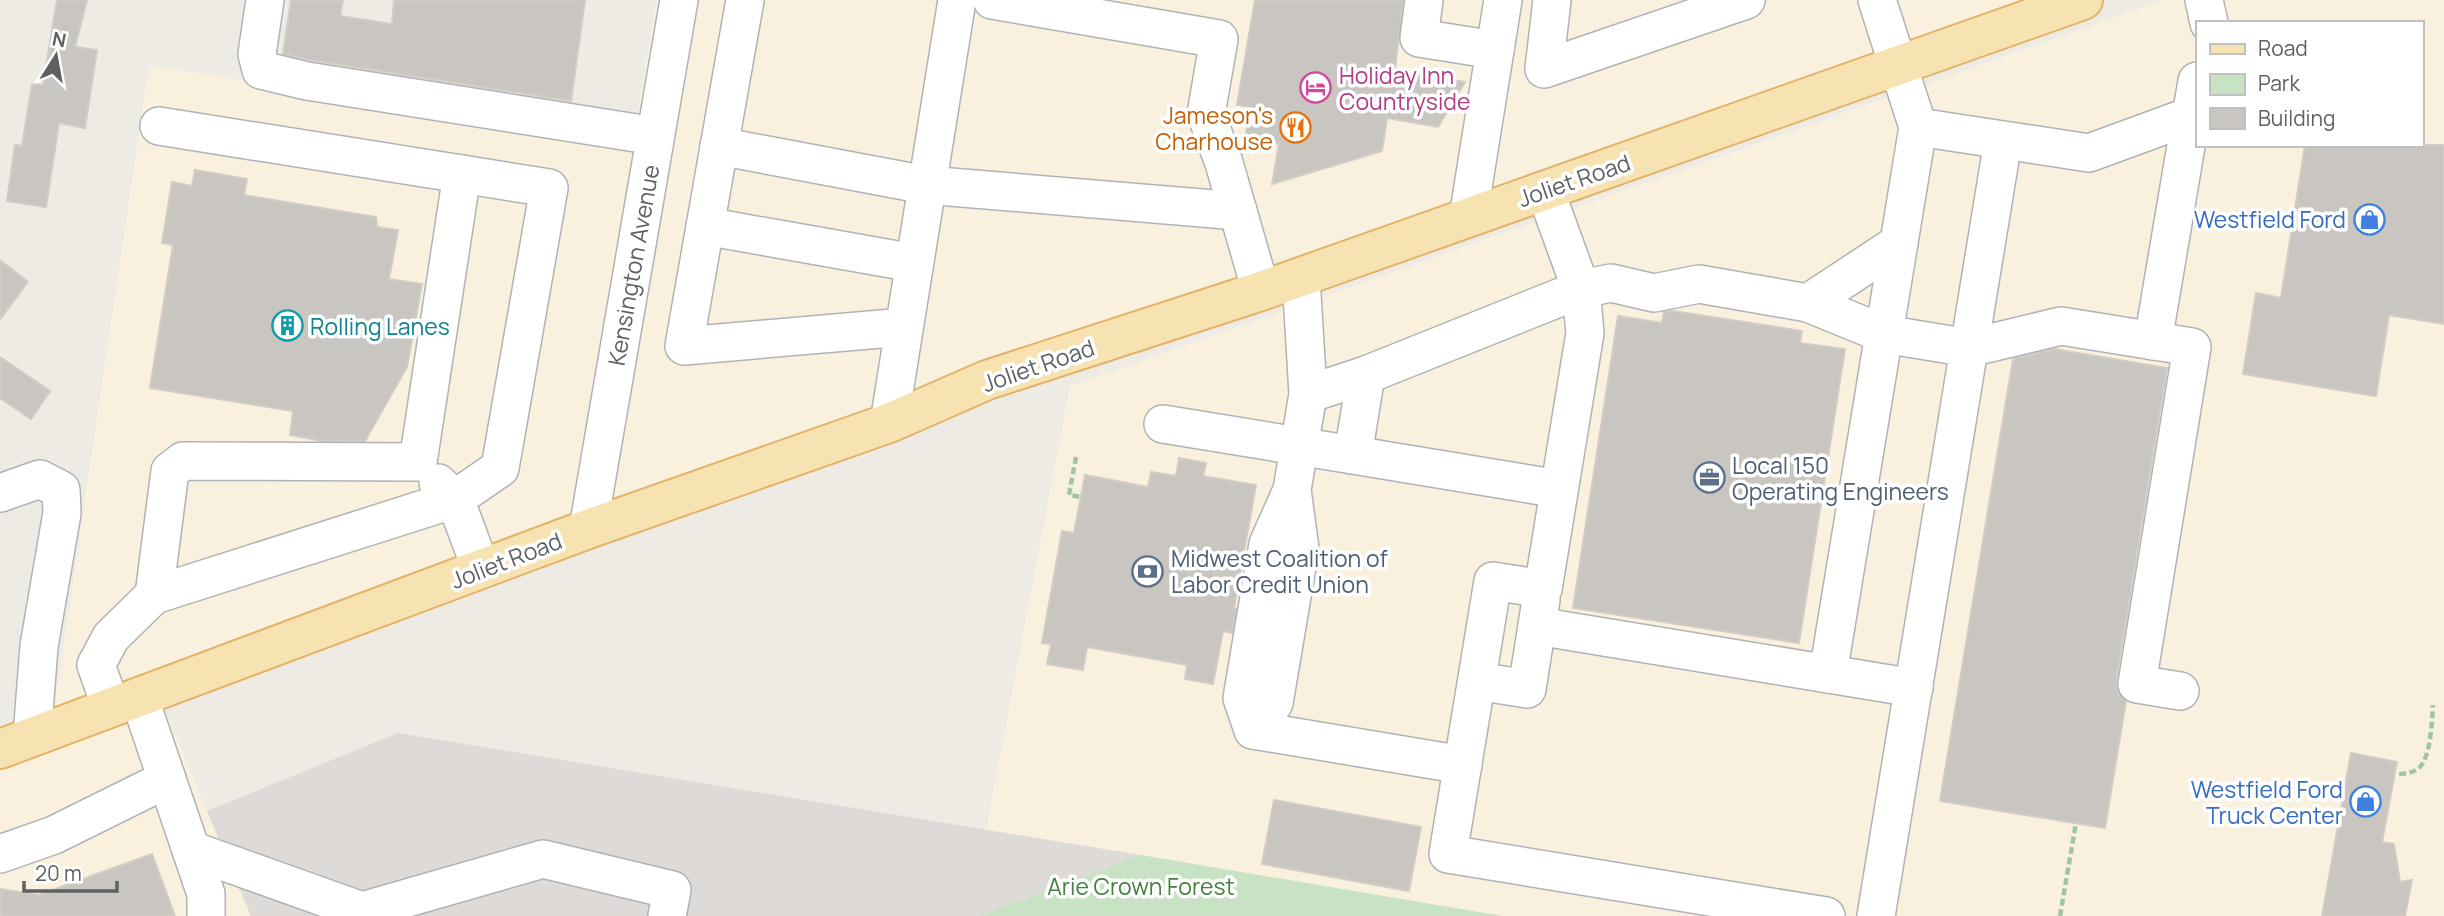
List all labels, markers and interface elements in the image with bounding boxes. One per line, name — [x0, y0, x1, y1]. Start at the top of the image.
north arrow — [21, 21, 91, 91]
legend — [2196, 21, 2423, 147]
text: N — [50, 25, 68, 53]
text: Road — [2258, 34, 2308, 62]
place label: Holiday Inn Countryside — [1339, 59, 1470, 117]
text: Park — [2258, 69, 2300, 97]
hotel icon: Holiday Inn Countryside — [1299, 71, 1333, 105]
place label: Jameson's Charhouse — [1155, 99, 1273, 157]
text: Building — [2258, 104, 2335, 132]
restaurant icon: Jameson's Charhouse — [1279, 111, 1313, 145]
street label: Joliet Road — [1514, 146, 1634, 214]
street label: Kensington Avenue — [600, 162, 666, 368]
shop icon: Westfield Ford — [2352, 202, 2386, 236]
place label: Westfield Ford — [2194, 203, 2346, 235]
building icon: Rolling Lanes — [270, 309, 304, 343]
place label: Rolling Lanes — [310, 310, 450, 342]
street label: Joliet Road — [978, 331, 1098, 399]
place label: Local 150 Operating Engineers — [1732, 449, 1949, 507]
office icon: Local 150 Operating Engineers — [1692, 461, 1726, 495]
street label: Joliet Road — [446, 524, 566, 596]
place label: Midwest Coalition of Labor Credit Union — [1171, 542, 1388, 600]
bank icon: Midwest Coalition of Labor Credit Union — [1131, 554, 1165, 588]
place label: Westfield Ford Truck Center — [2191, 773, 2343, 831]
shop icon: Westfield Ford Truck Center — [2349, 785, 2383, 819]
scale bar — [24, 850, 117, 894]
text: 20 m — [35, 859, 82, 887]
park label: Arie Crown Forest — [1047, 870, 1235, 902]

